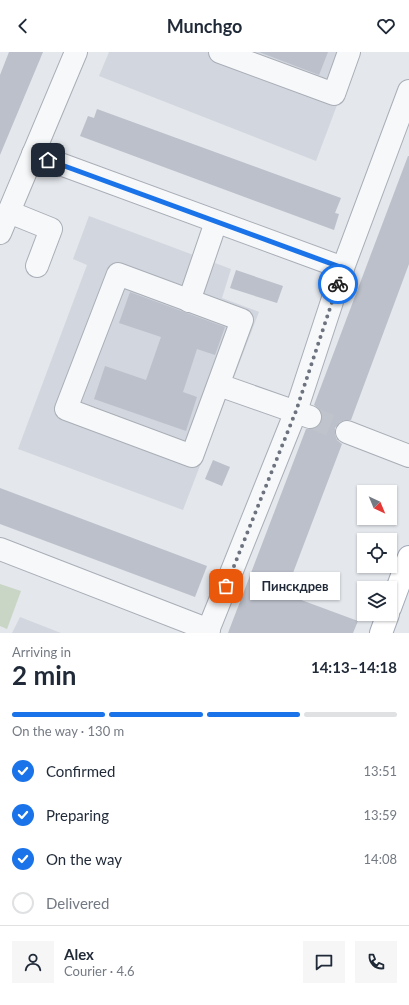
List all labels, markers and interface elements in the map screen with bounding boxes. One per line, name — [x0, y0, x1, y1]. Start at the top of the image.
icon: back — [12, 15, 34, 37]
text: Munchgo — [167, 15, 242, 37]
icon: heart — [375, 15, 397, 37]
pin — [31, 143, 65, 177]
icon: home — [37, 149, 59, 171]
courier — [318, 264, 358, 304]
icon: bike — [327, 273, 349, 295]
north arrow — [357, 485, 397, 525]
map controls — [357, 485, 397, 621]
button: locate — [357, 533, 397, 573]
pin — [209, 569, 243, 603]
callout: Пинскдрев — [250, 572, 340, 600]
icon: bag — [215, 575, 237, 597]
text: Пинскдрев — [262, 578, 329, 594]
button: layers — [357, 581, 397, 621]
text: Arriving in — [12, 644, 71, 660]
text: 14:13–14:18 — [311, 658, 397, 676]
text: 2 min — [12, 659, 76, 691]
text: On the way · 130 m — [12, 723, 124, 739]
icon: check — [12, 760, 34, 782]
text: Confirmed — [46, 762, 115, 780]
text: 13:51 — [364, 763, 397, 779]
icon: check — [12, 804, 34, 826]
text: Preparing — [46, 806, 109, 824]
text: 13:59 — [364, 807, 397, 823]
icon: check — [12, 848, 34, 870]
text: On the way — [46, 850, 122, 868]
text: 14:08 — [364, 851, 397, 867]
text: Delivered — [46, 894, 109, 912]
button: person — [12, 941, 54, 983]
button: chat — [303, 941, 345, 983]
button: phone — [355, 941, 397, 983]
text: Alex — [64, 945, 94, 963]
text: Courier · 4.6 — [64, 963, 135, 979]

